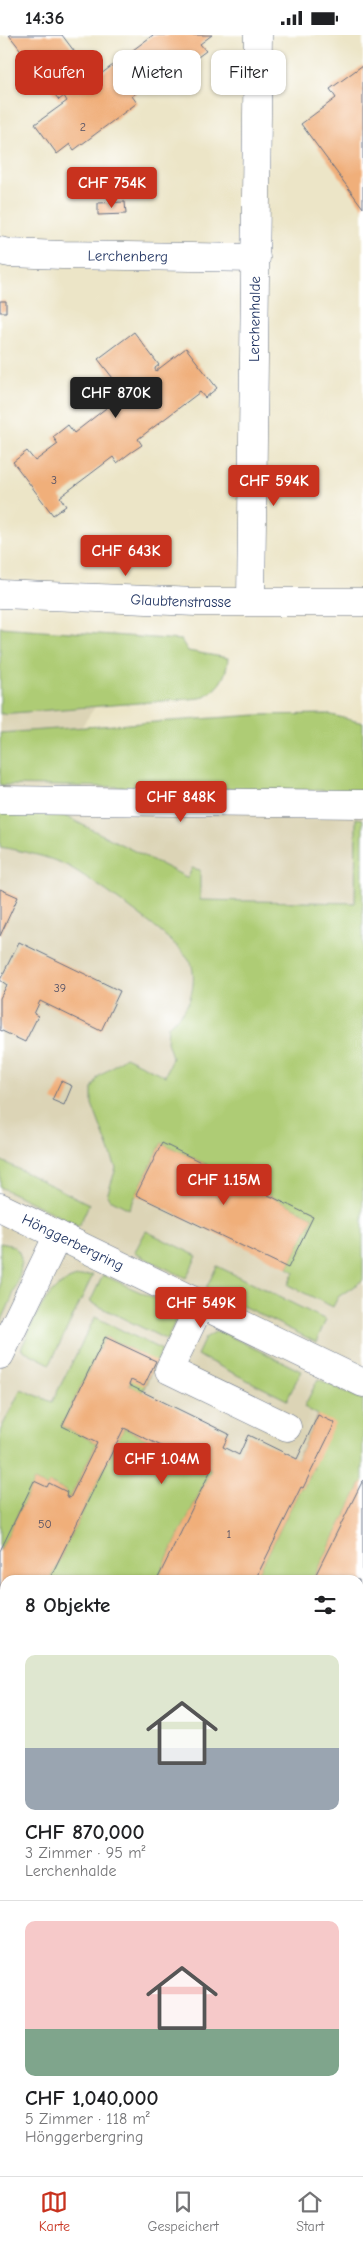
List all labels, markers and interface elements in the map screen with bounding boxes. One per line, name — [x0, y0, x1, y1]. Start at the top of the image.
text: 14:36 — [25, 7, 64, 29]
chip: Kaufen — [15, 50, 103, 95]
chip: Mieten — [113, 50, 201, 95]
chip: Filter — [211, 50, 286, 95]
house number: 2 — [80, 120, 86, 134]
pin: CHF 754K — [60, 167, 164, 209]
text: CHF 754K — [78, 174, 146, 192]
street label: Lerchenberg — [87, 246, 168, 266]
street label: Lerchenhalde — [245, 275, 264, 362]
pin: CHF 870K — [64, 377, 168, 419]
text: CHF 870K — [81, 384, 151, 402]
pin: CHF 594K — [222, 465, 326, 507]
text: CHF 594K — [239, 472, 309, 490]
house number: 3 — [51, 473, 57, 487]
pin: CHF 643K — [74, 535, 178, 577]
text: CHF 643K — [92, 542, 160, 560]
street label: Glaubtenstrasse — [130, 590, 232, 611]
pin: CHF 848K — [129, 781, 233, 823]
text: CHF 848K — [147, 788, 215, 806]
house number: 39 — [54, 981, 66, 995]
pin: CHF 1.15M — [167, 1163, 281, 1206]
text: CHF 1.15M — [188, 1171, 260, 1189]
street label: Hönggerbergring — [19, 1210, 127, 1275]
pin: CHF 549K — [149, 1287, 253, 1329]
text: CHF 549K — [166, 1294, 236, 1312]
pin: CHF 1.04M — [105, 1443, 219, 1485]
text: CHF 1.04M — [125, 1450, 199, 1468]
house number: 50 — [38, 1517, 52, 1531]
house number: 1 — [227, 1527, 232, 1541]
icon: filters — [311, 1591, 339, 1619]
text: 8 Objekte — [25, 1593, 110, 1617]
icon: home — [137, 1688, 227, 1778]
text: CHF 870,000 — [25, 1820, 145, 1844]
text: 3 Zimmer · 95 m² — [25, 1844, 145, 1862]
text: Lerchenhalde — [25, 1862, 117, 1880]
icon: home — [137, 1953, 227, 2043]
text: CHF 1,040,000 — [25, 2086, 158, 2110]
text: 5 Zimmer · 118 m² — [25, 2110, 150, 2128]
text: Hönggerbergring — [25, 2128, 143, 2146]
tab: Karte — [39, 2188, 70, 2235]
tab: Gespeichert — [147, 2188, 219, 2235]
tab: Start — [296, 2188, 324, 2235]

